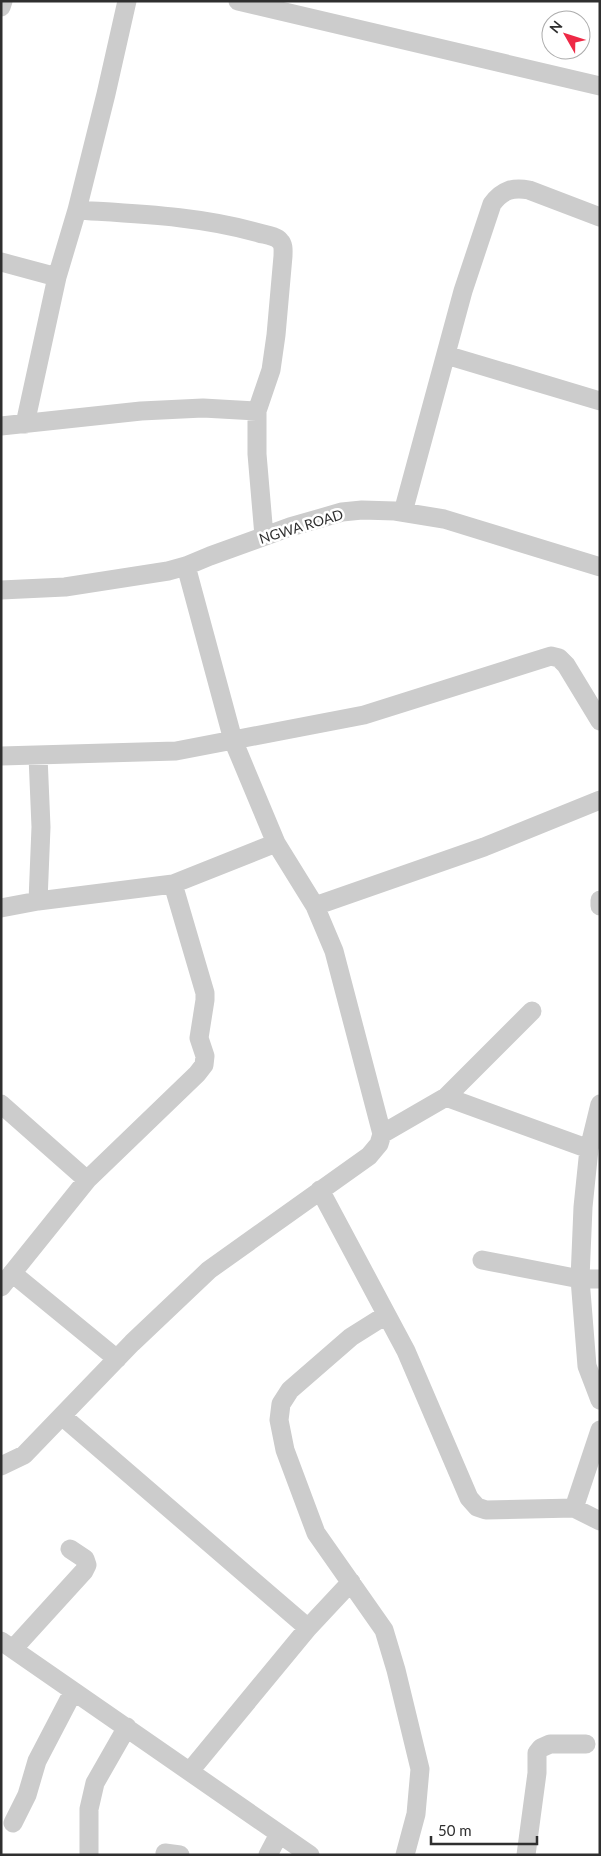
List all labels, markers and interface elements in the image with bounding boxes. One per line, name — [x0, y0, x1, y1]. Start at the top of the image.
north arrow — [541, 10, 591, 60]
text: N — [546, 17, 566, 36]
street label: NGWA ROAD — [257, 505, 345, 547]
scale bar — [431, 1814, 537, 1846]
text: 50 m — [438, 1821, 472, 1839]

